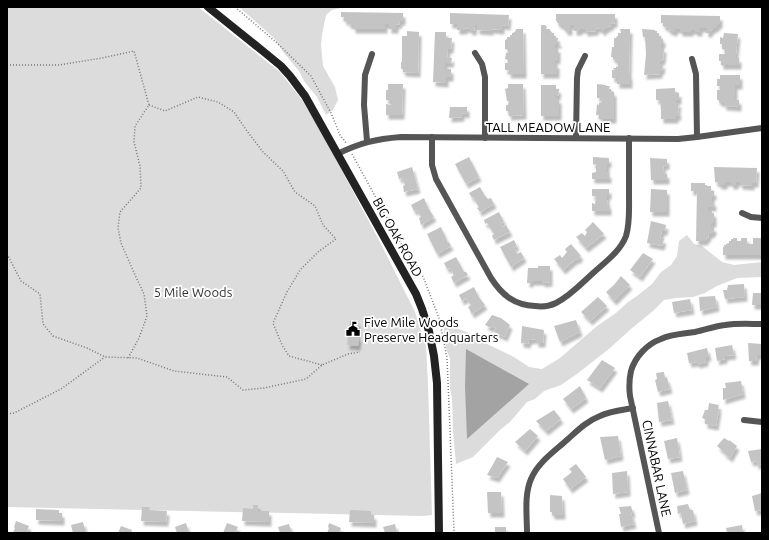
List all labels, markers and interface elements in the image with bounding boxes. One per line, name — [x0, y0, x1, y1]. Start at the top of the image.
street label: TALL MEADOW LANE — [486, 120, 610, 134]
street label: BIG OAK ROAD — [371, 195, 425, 279]
park label: 5 Mile Woods — [154, 285, 233, 299]
place label: Five Mile Woods Preserve Headquarters — [364, 315, 499, 344]
public building icon: Five Mile Woods Preserve Headquarters — [345, 321, 361, 337]
street label: CINNABAR LANE — [640, 419, 674, 517]

